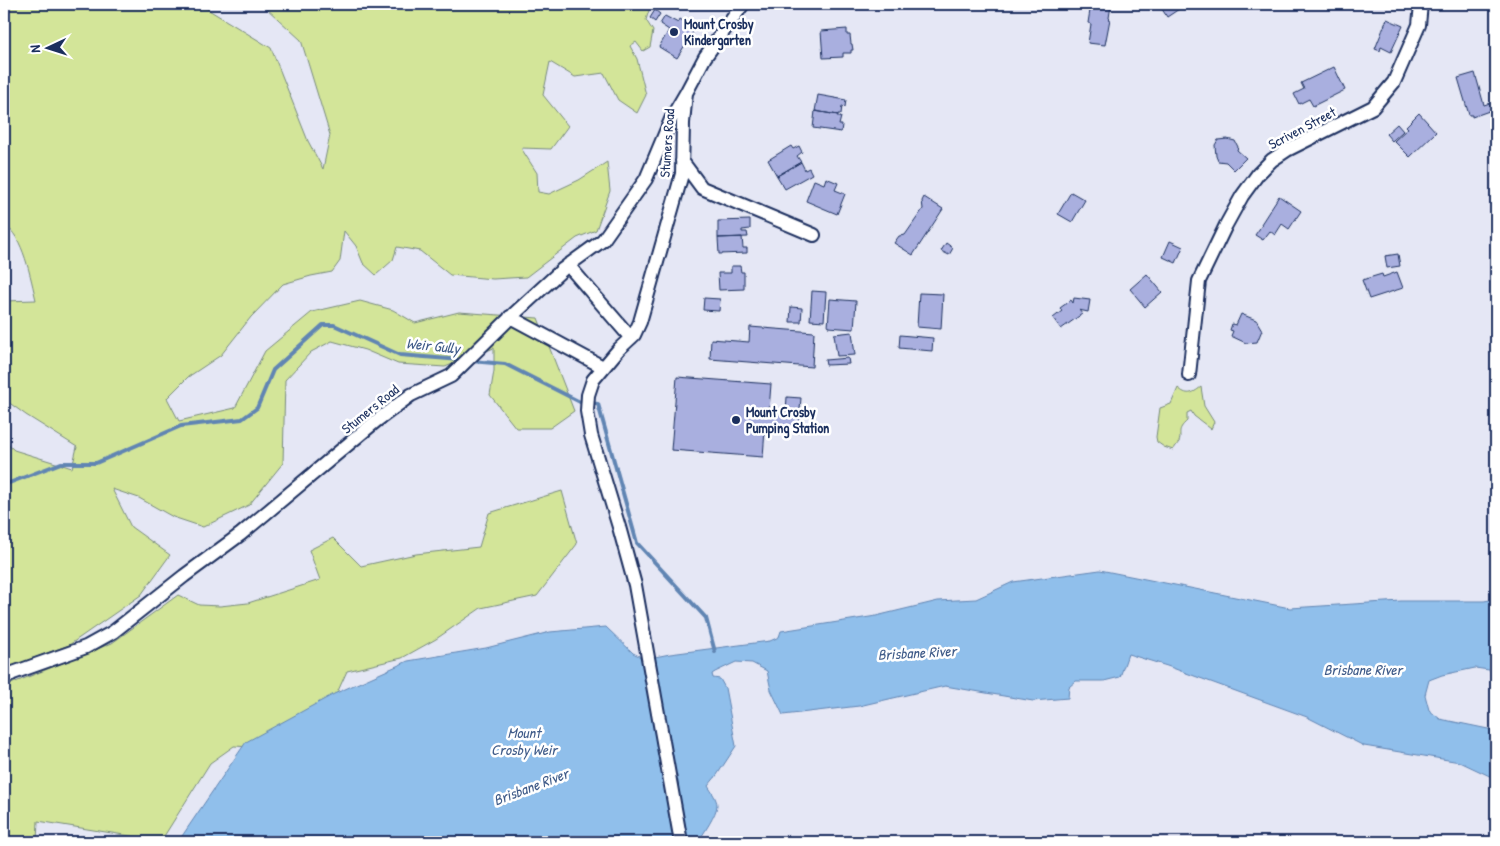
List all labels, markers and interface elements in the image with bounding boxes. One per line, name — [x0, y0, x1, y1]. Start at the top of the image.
place label: Mount Crosby Kindergarten — [684, 14, 754, 51]
north arrow — [22, 22, 72, 72]
marker: Mount Crosby Kindergarten — [668, 26, 680, 38]
text: N — [25, 44, 44, 53]
street label: Scriven Street — [1265, 102, 1339, 153]
street label: Stumers Road — [655, 107, 678, 178]
water label: Weir Gully — [405, 332, 463, 359]
street label: Stumers Road — [337, 379, 403, 438]
place label: Mount Crosby Pumping Station — [746, 402, 829, 439]
marker: Mount Crosby Pumping Station — [730, 414, 742, 426]
water label: Brisbane River — [877, 640, 959, 665]
water label: Brisbane River — [1324, 659, 1405, 680]
water label: Mount Crosby Weir — [491, 722, 559, 760]
water label: Brisbane River — [490, 762, 573, 810]

